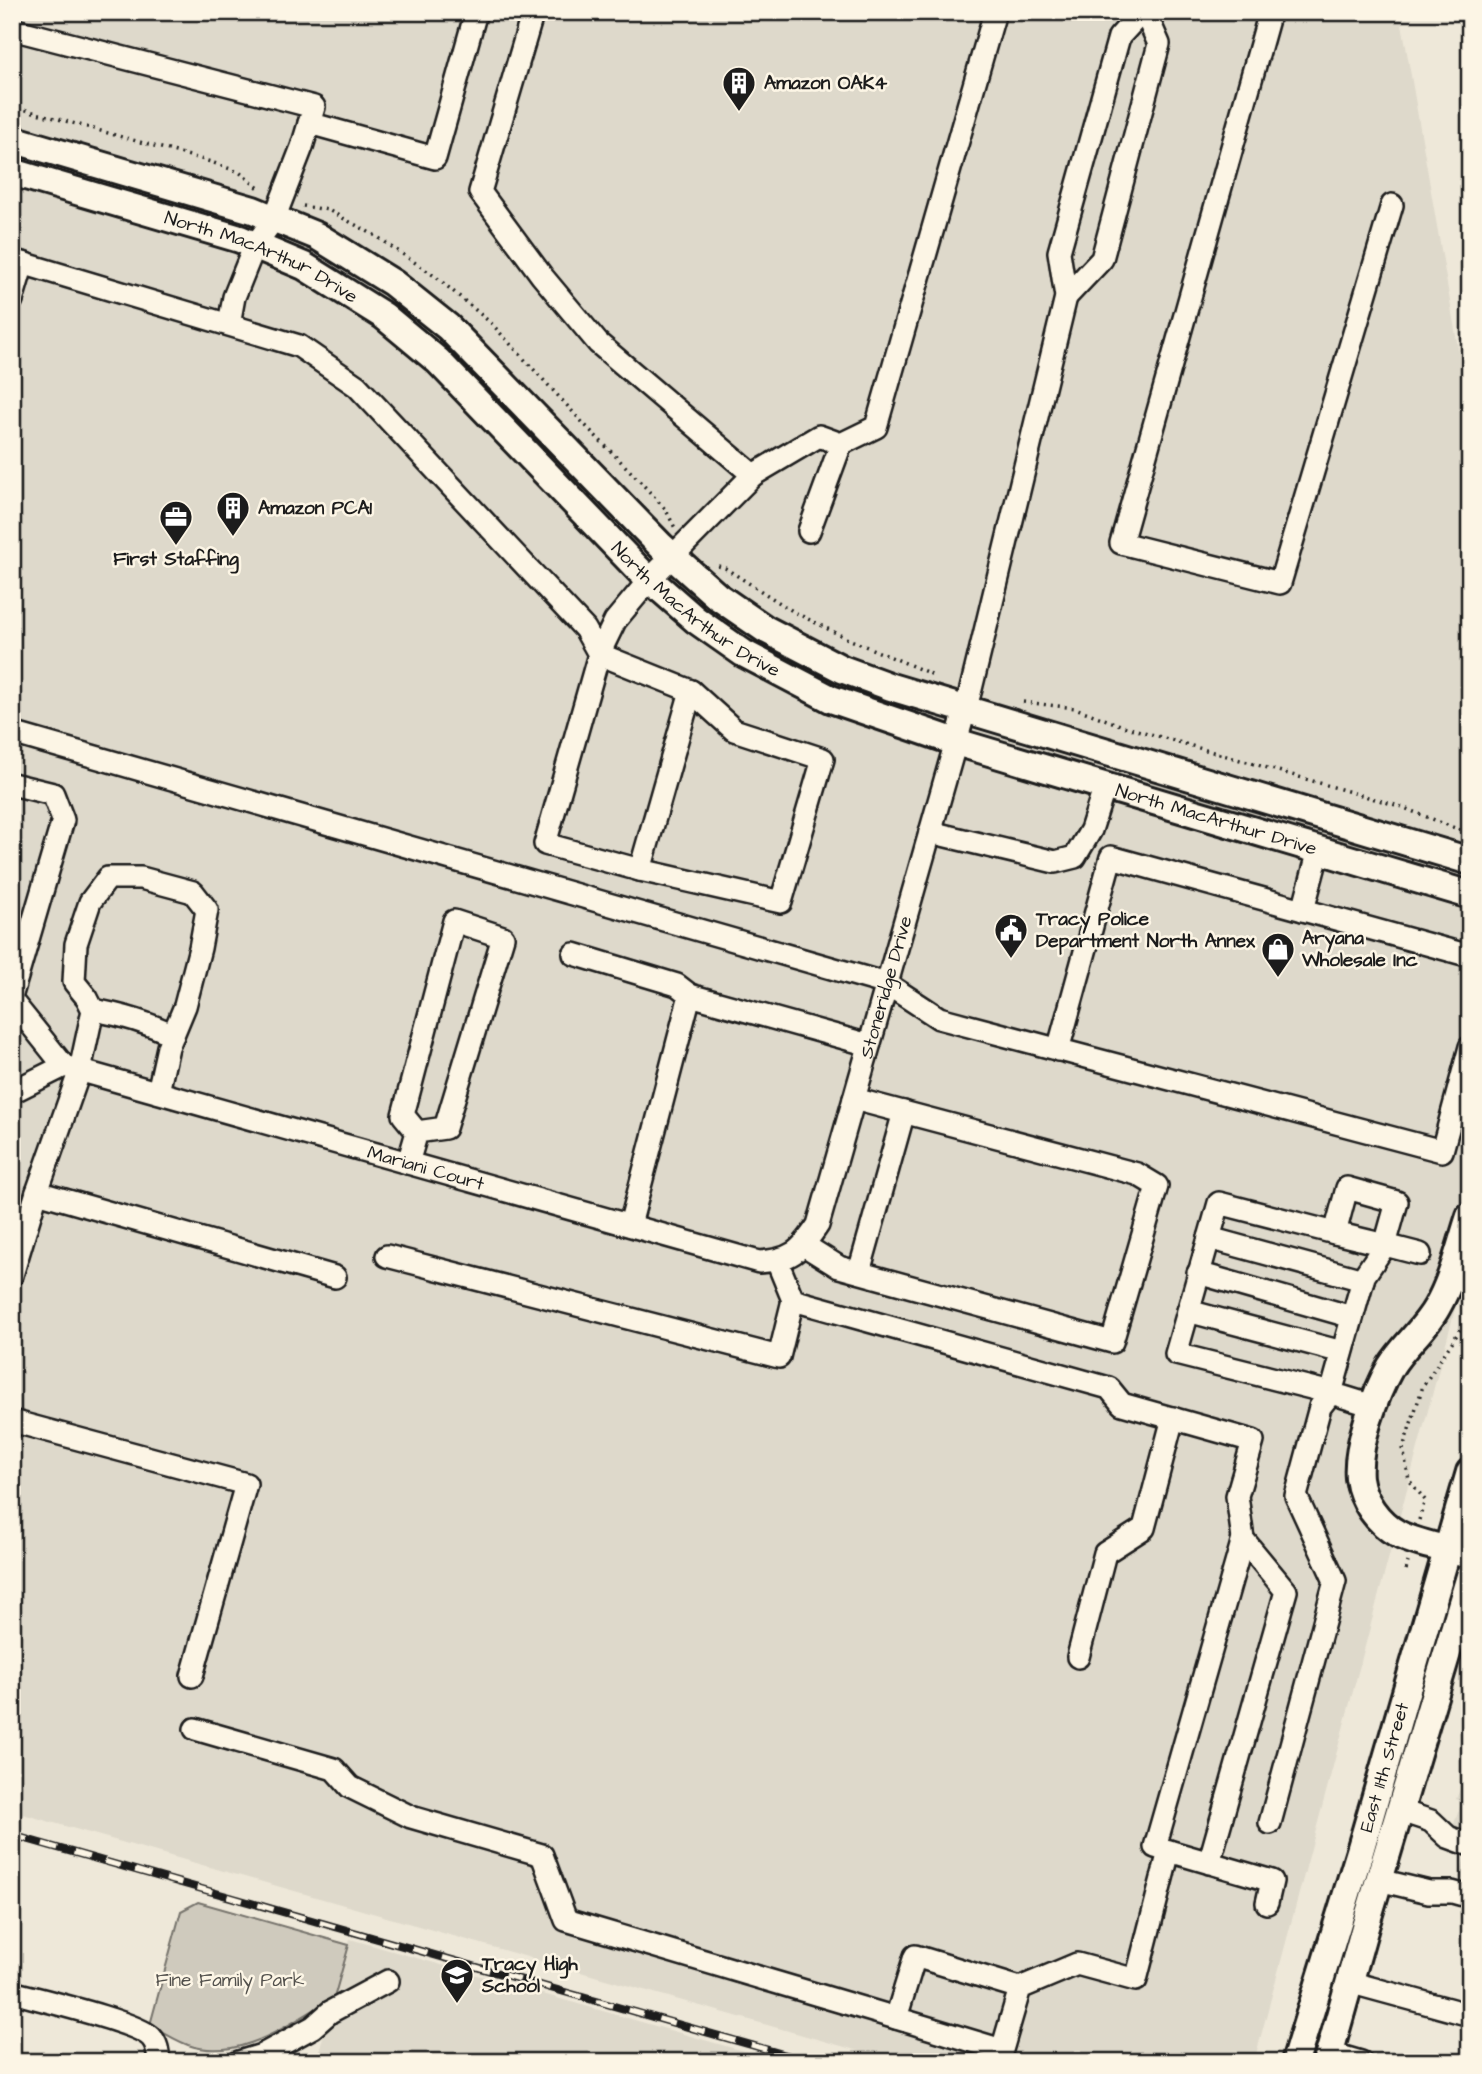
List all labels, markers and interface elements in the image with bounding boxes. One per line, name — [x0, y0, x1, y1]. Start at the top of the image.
building icon: Amazon OAK4 — [720, 64, 758, 113]
place label: Amazon OAK4 — [764, 70, 887, 97]
street label: North MacArthur Drive — [161, 204, 363, 310]
building icon: Amazon PCA1 — [214, 489, 252, 538]
place label: Amazon PCA1 — [258, 495, 373, 522]
office icon: First Staffing — [157, 498, 195, 547]
street label: North MacArthur Drive — [605, 535, 785, 684]
place label: First Staffing — [113, 546, 239, 574]
street label: North MacArthur Drive — [1112, 777, 1320, 862]
place label: Tracy Police Department North Annex — [1035, 906, 1256, 955]
public building icon: Tracy Police Department North Annex — [992, 911, 1030, 960]
street label: Stoneridge Drive — [853, 913, 919, 1062]
place label: Aryana Wholesale Inc — [1301, 925, 1418, 974]
shop icon: Aryana Wholesale Inc — [1259, 930, 1297, 979]
street label: Mariani Court — [364, 1139, 488, 1197]
street label: East 11th Street — [1353, 1699, 1416, 1835]
place label: Tracy High School — [481, 1951, 578, 2000]
school or university icon: Tracy High School — [438, 1956, 476, 2005]
park label: Fine Family Park — [156, 1967, 305, 1995]

